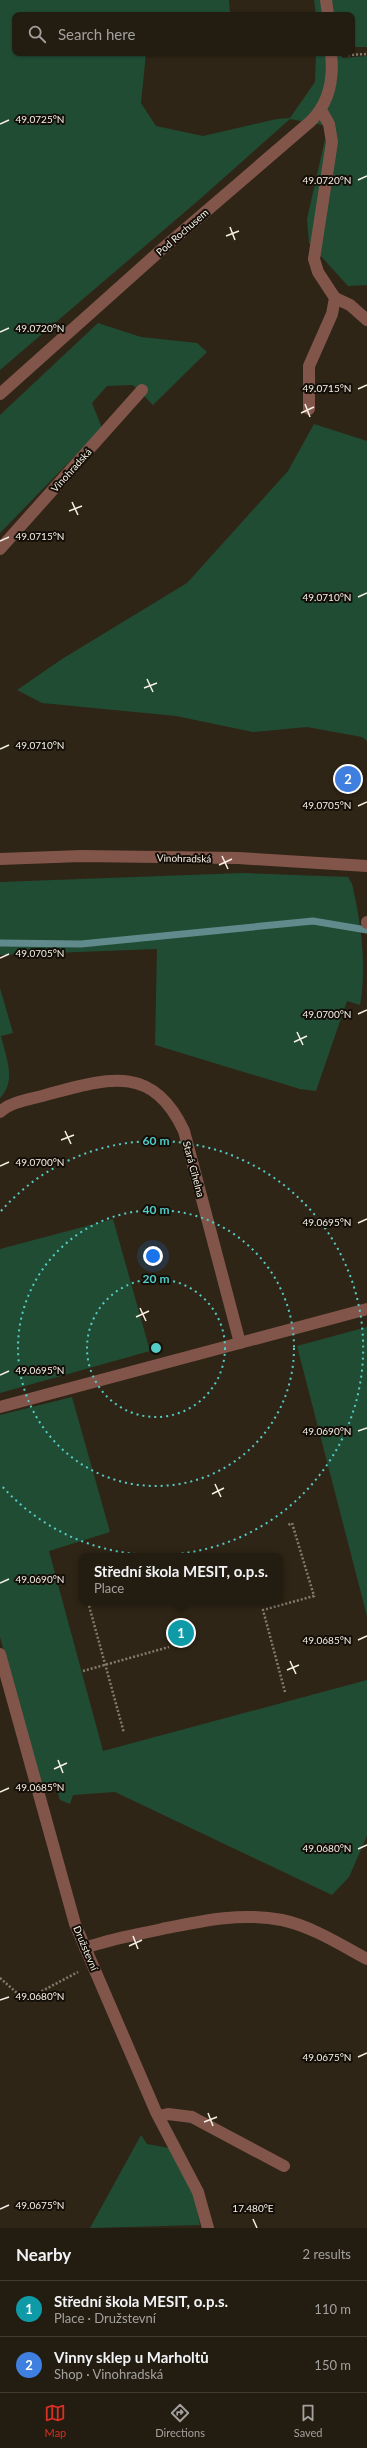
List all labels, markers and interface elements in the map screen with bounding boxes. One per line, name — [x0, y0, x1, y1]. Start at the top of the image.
search box — [12, 12, 355, 56]
icon: search — [26, 23, 48, 45]
text: Search here — [58, 25, 135, 43]
text: 49.0725°N — [16, 113, 64, 125]
text: 49.0720°N — [303, 174, 351, 186]
street label: Pod Rochusem — [154, 206, 210, 258]
text: 49.0720°N — [16, 322, 64, 334]
text: 49.0715°N — [303, 382, 351, 394]
street label: Vinohradská — [48, 446, 94, 494]
text: 49.0715°N — [16, 530, 64, 542]
text: 49.0710°N — [303, 591, 351, 603]
text: 49.0710°N — [16, 739, 64, 751]
pin: 2 — [335, 764, 361, 794]
text: 49.0705°N — [303, 799, 351, 811]
street label: Vinohradská — [157, 852, 211, 864]
text: 49.0705°N — [16, 947, 64, 959]
text: 49.0700°N — [303, 1008, 351, 1020]
text: 60 m — [143, 1133, 169, 1148]
street label: Stará Cihelna — [181, 1140, 207, 1198]
text: 49.0700°N — [16, 1156, 64, 1168]
text: 40 m — [143, 1202, 169, 1217]
text: 49.0695°N — [303, 1216, 351, 1228]
your location — [143, 1246, 163, 1266]
text: 20 m — [143, 1271, 169, 1286]
centre of rings — [149, 1341, 163, 1355]
text: 49.0695°N — [16, 1364, 64, 1376]
text: 49.0690°N — [303, 1425, 351, 1437]
popup — [79, 1553, 283, 1605]
text: Střední škola MESIT, o.p.s. — [94, 1562, 268, 1580]
text: 49.0690°N — [16, 1573, 64, 1585]
text: Place — [94, 1580, 124, 1596]
pin: 1 — [168, 1618, 194, 1648]
text: 49.0685°N — [303, 1634, 351, 1646]
text: 49.0685°N — [16, 1781, 64, 1793]
text: 49.0680°N — [303, 1842, 351, 1854]
street label: Družstevní — [71, 1924, 101, 1973]
text: 49.0680°N — [16, 1990, 64, 2002]
text: 49.0675°N — [303, 2051, 351, 2063]
text: 49.0675°N — [16, 2199, 64, 2211]
text: 17.480°E — [232, 2202, 274, 2214]
text: Nearby — [16, 2244, 71, 2265]
text: 2 results — [303, 2246, 351, 2262]
text: Střední škola MESIT, o.p.s. — [54, 2292, 228, 2310]
text: 1 — [25, 2301, 33, 2317]
text: 110 m — [314, 2301, 351, 2317]
text: Place · Družstevní — [54, 2310, 156, 2326]
text: Vinny sklep u Marholtů — [54, 2348, 209, 2366]
text: 2 — [25, 2357, 33, 2373]
text: 150 m — [314, 2357, 351, 2373]
text: Shop · Vinohradská — [54, 2366, 163, 2382]
tab: Map — [44, 2402, 66, 2439]
tab: Directions — [155, 2402, 205, 2439]
tab: Saved — [294, 2402, 323, 2439]

